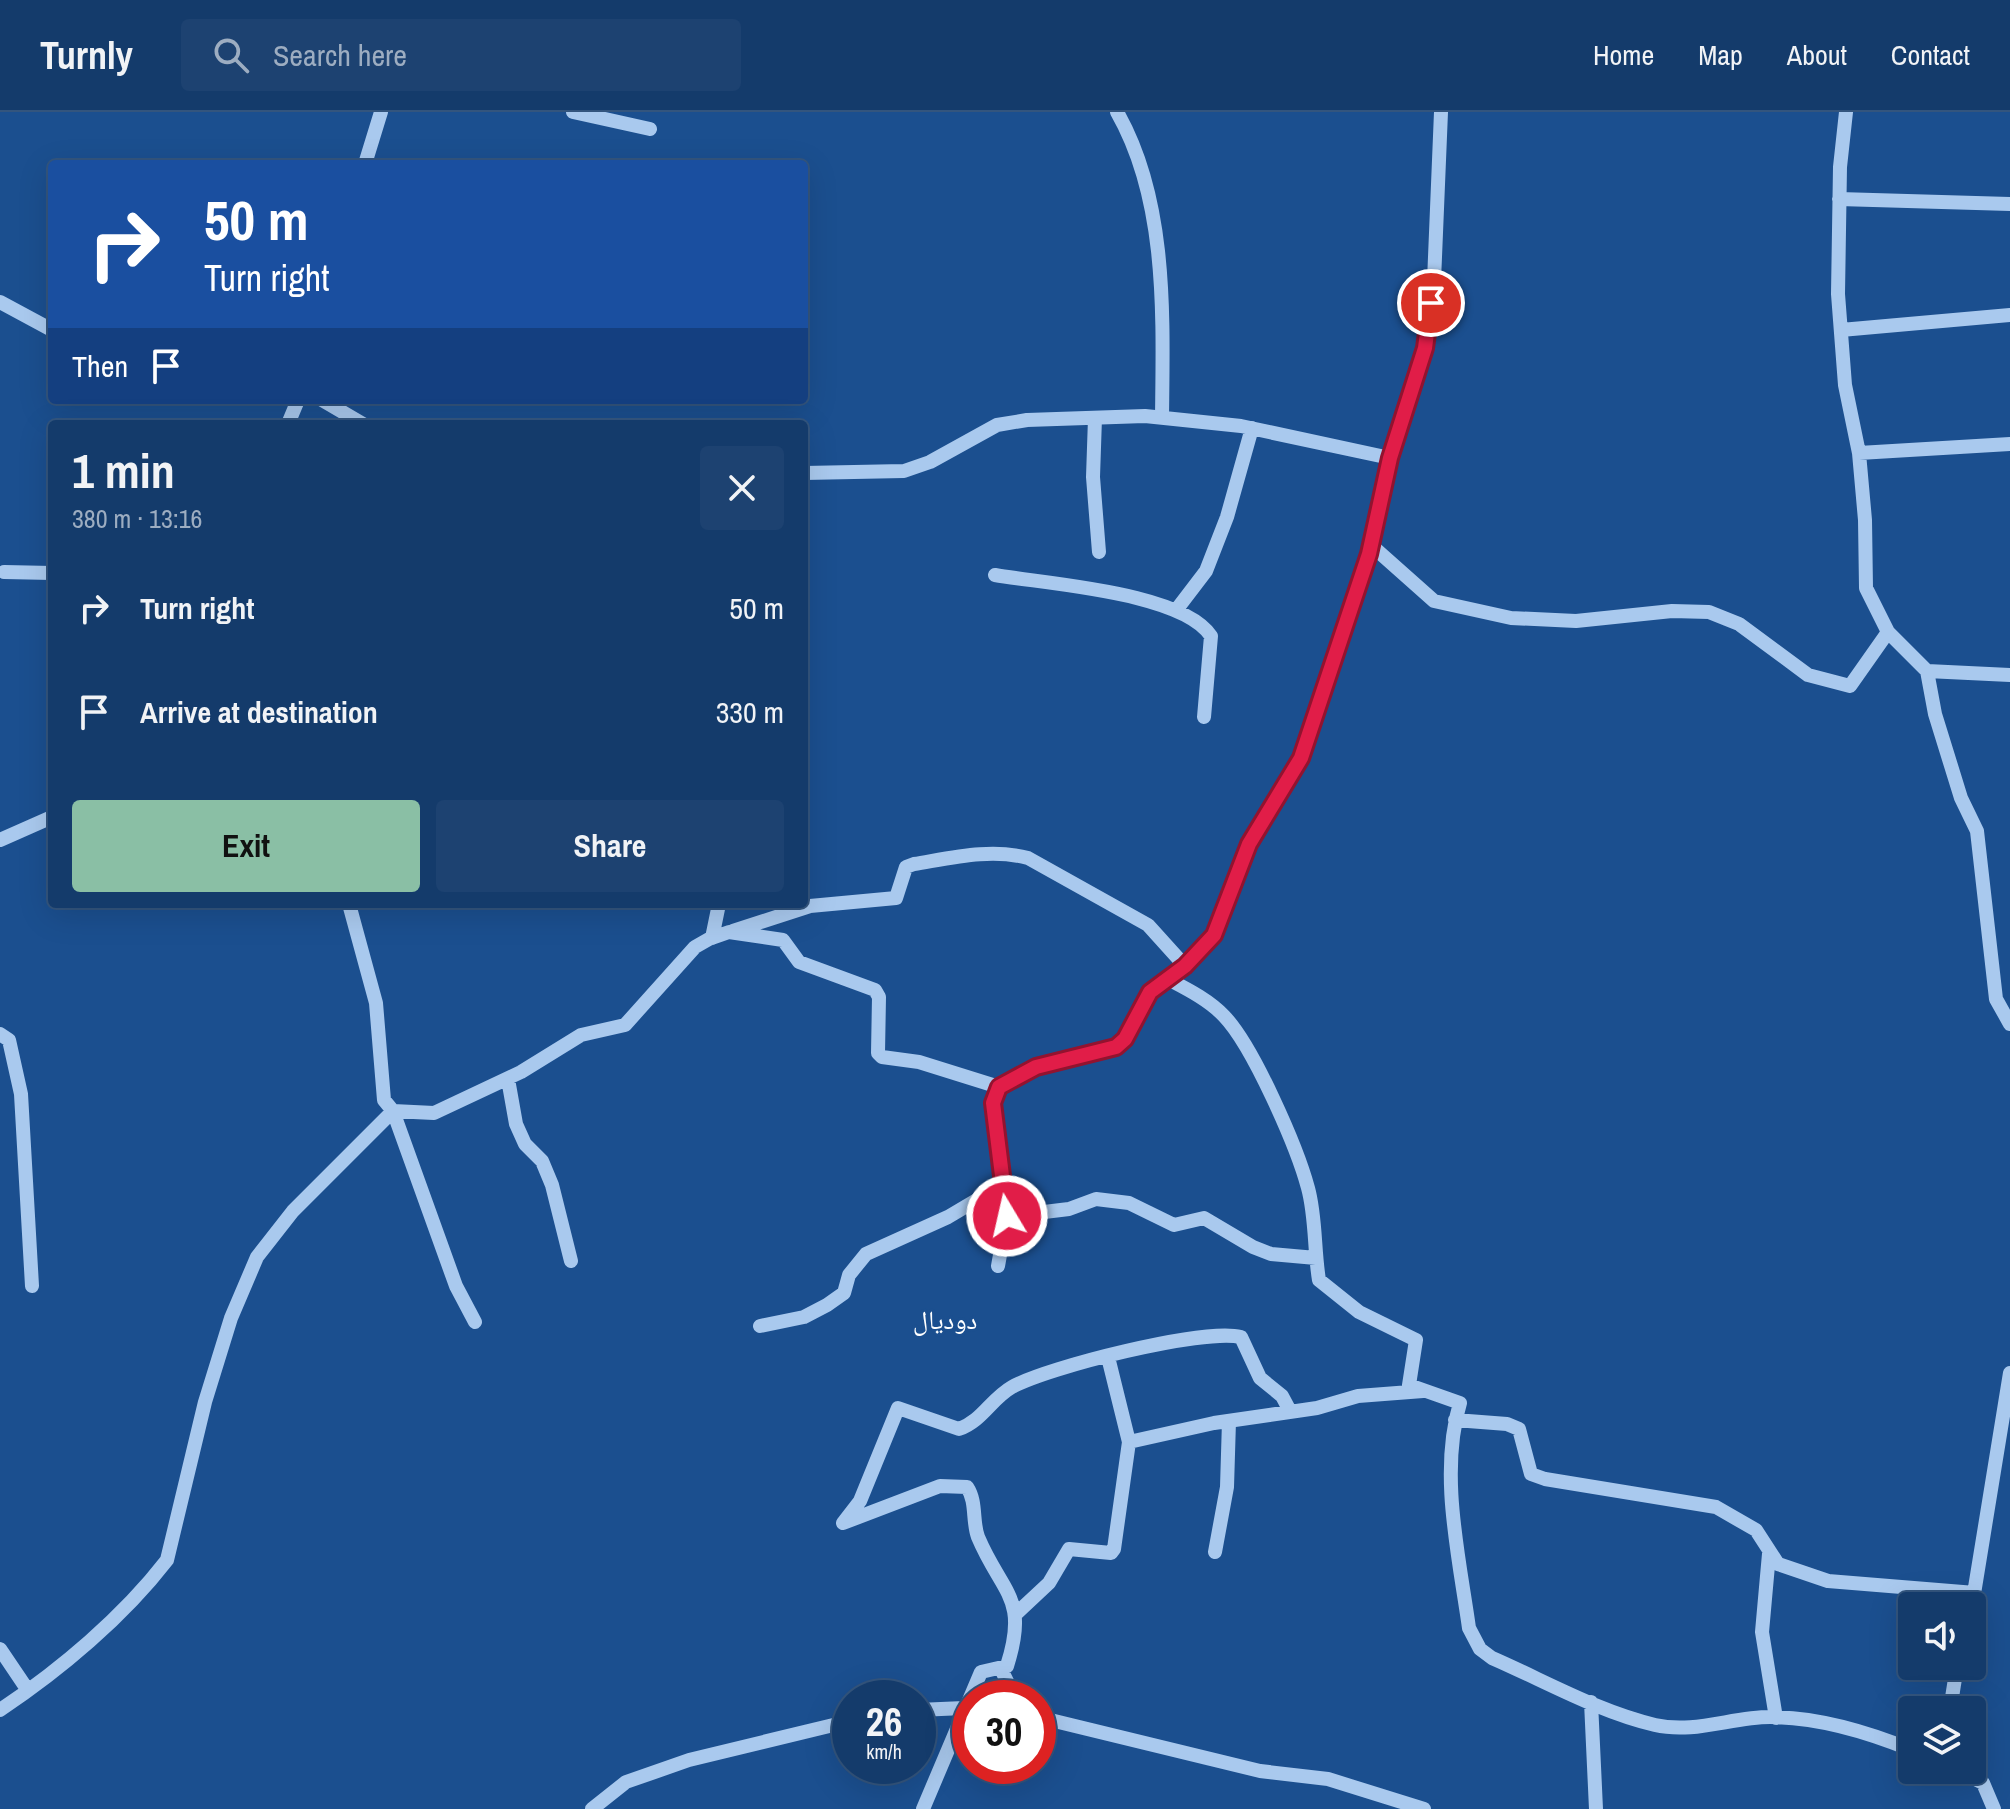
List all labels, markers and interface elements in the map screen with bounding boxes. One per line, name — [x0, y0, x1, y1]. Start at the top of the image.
search box — [181, 19, 741, 91]
text: Turnly — [40, 30, 133, 81]
icon: search — [209, 33, 253, 77]
text: Search here — [273, 35, 407, 75]
text: Home — [1593, 36, 1654, 74]
text: Map — [1698, 36, 1743, 74]
text: About — [1787, 36, 1847, 74]
text: Contact — [1891, 36, 1970, 74]
text: 50 m — [204, 182, 309, 257]
icon: right — [72, 192, 176, 296]
text: Turn right — [204, 254, 329, 302]
pin — [1397, 269, 1465, 337]
icon: arrive — [1409, 281, 1453, 325]
icon: arrive — [144, 344, 188, 388]
text: Then — [72, 346, 128, 386]
text: 1 min — [72, 438, 175, 503]
button: close — [700, 446, 784, 530]
text: 380 m · 13:16 — [72, 501, 202, 536]
icon: right — [72, 586, 116, 630]
text: Turn right — [140, 588, 254, 628]
text: 50 m — [729, 588, 784, 628]
icon: arrive — [72, 690, 116, 734]
text: Arrive at destination — [140, 692, 378, 732]
text: 330 m — [716, 692, 784, 732]
button: Exit — [72, 800, 420, 892]
button: Share — [436, 800, 784, 892]
position arrow — [965, 1174, 1049, 1258]
district label: دودیال — [913, 1302, 977, 1337]
map controls — [1898, 1592, 1986, 1784]
button: sound — [1898, 1592, 1986, 1680]
speed limit sign: 30 — [952, 1680, 1056, 1784]
text: 26 — [866, 1695, 902, 1748]
button: layers — [1898, 1696, 1986, 1784]
text: km/h — [866, 1738, 902, 1765]

